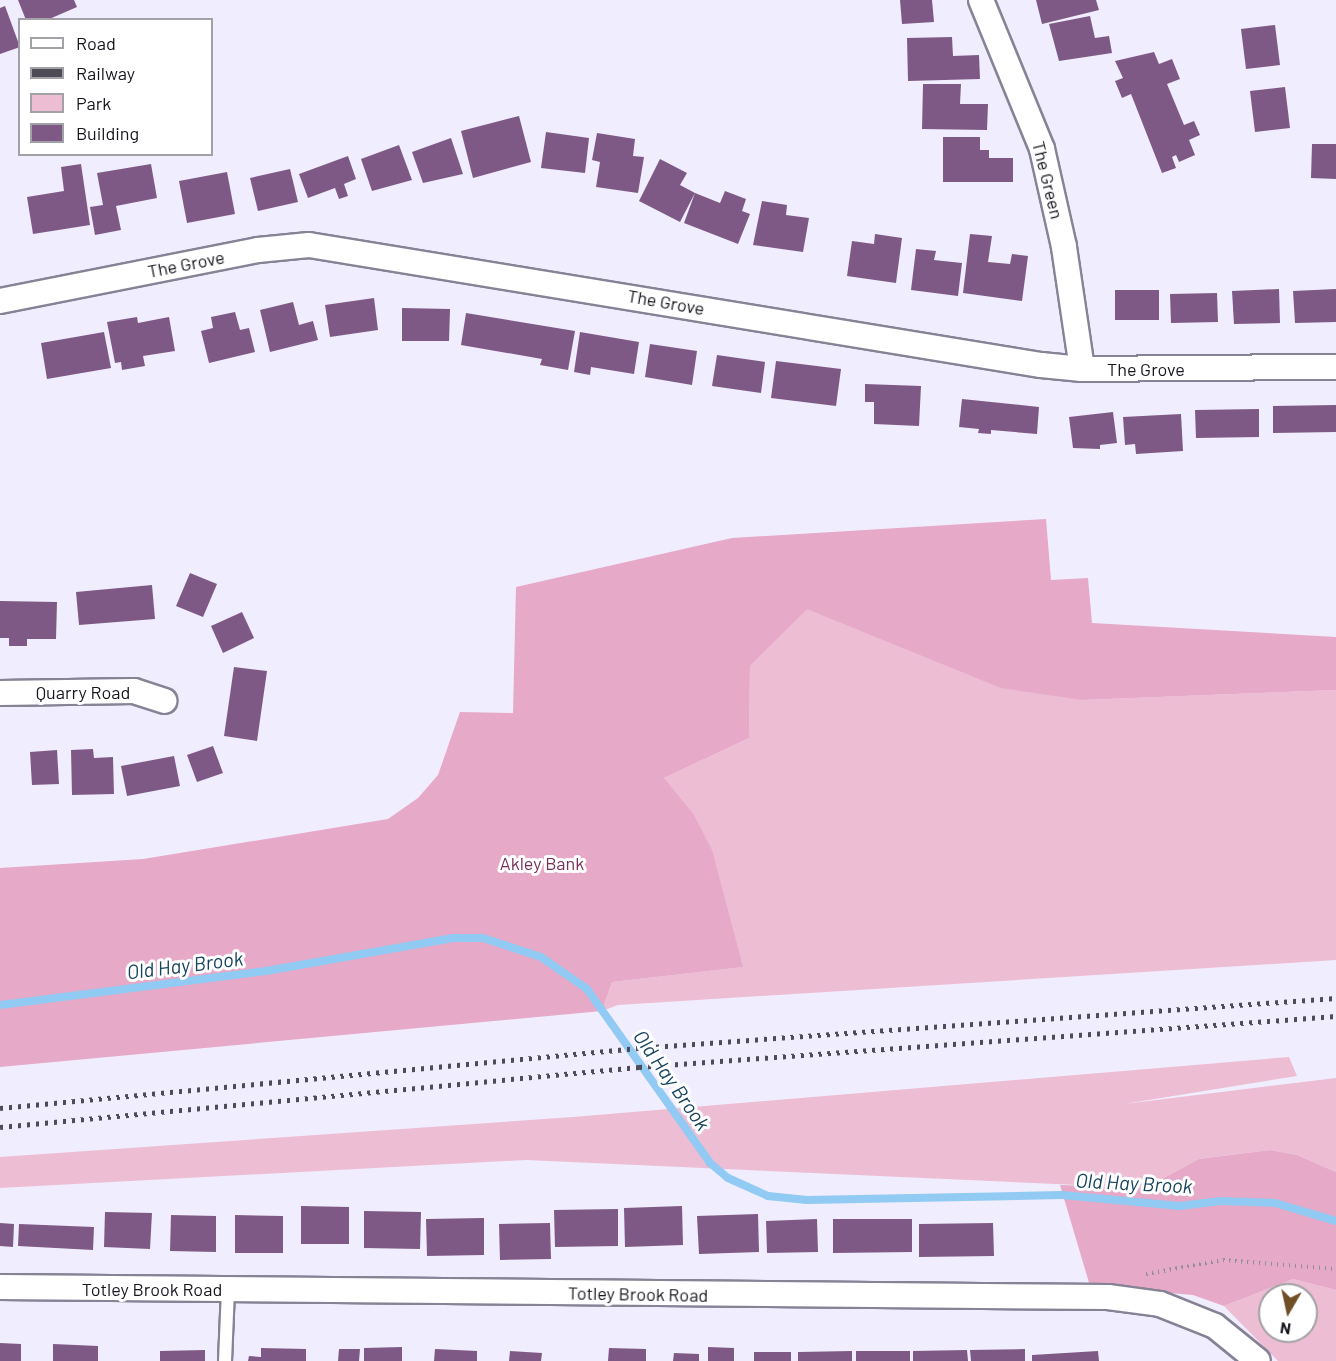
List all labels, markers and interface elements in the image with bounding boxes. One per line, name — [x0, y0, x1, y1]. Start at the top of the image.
legend — [18, 18, 213, 156]
text: Road — [76, 32, 116, 54]
text: Railway — [76, 62, 135, 84]
text: Park — [76, 92, 111, 114]
text: Building — [76, 122, 139, 144]
street label: The Green — [1028, 139, 1068, 221]
street label: The Grove — [146, 246, 226, 282]
street label: The Grove — [626, 285, 706, 319]
street label: The Grove — [1107, 358, 1185, 380]
street label: Quarry Road — [36, 681, 130, 703]
park label: Akley Bank — [500, 852, 584, 874]
water label: Old Hay Brook — [125, 946, 245, 984]
water label: Old Hay Brook — [629, 1025, 715, 1135]
water label: Old Hay Brook — [1075, 1168, 1193, 1198]
street label: Totley Brook Road — [82, 1278, 222, 1300]
street label: Totley Brook Road — [568, 1282, 708, 1306]
north arrow — [1258, 1283, 1318, 1343]
text: N — [1279, 1319, 1292, 1340]

